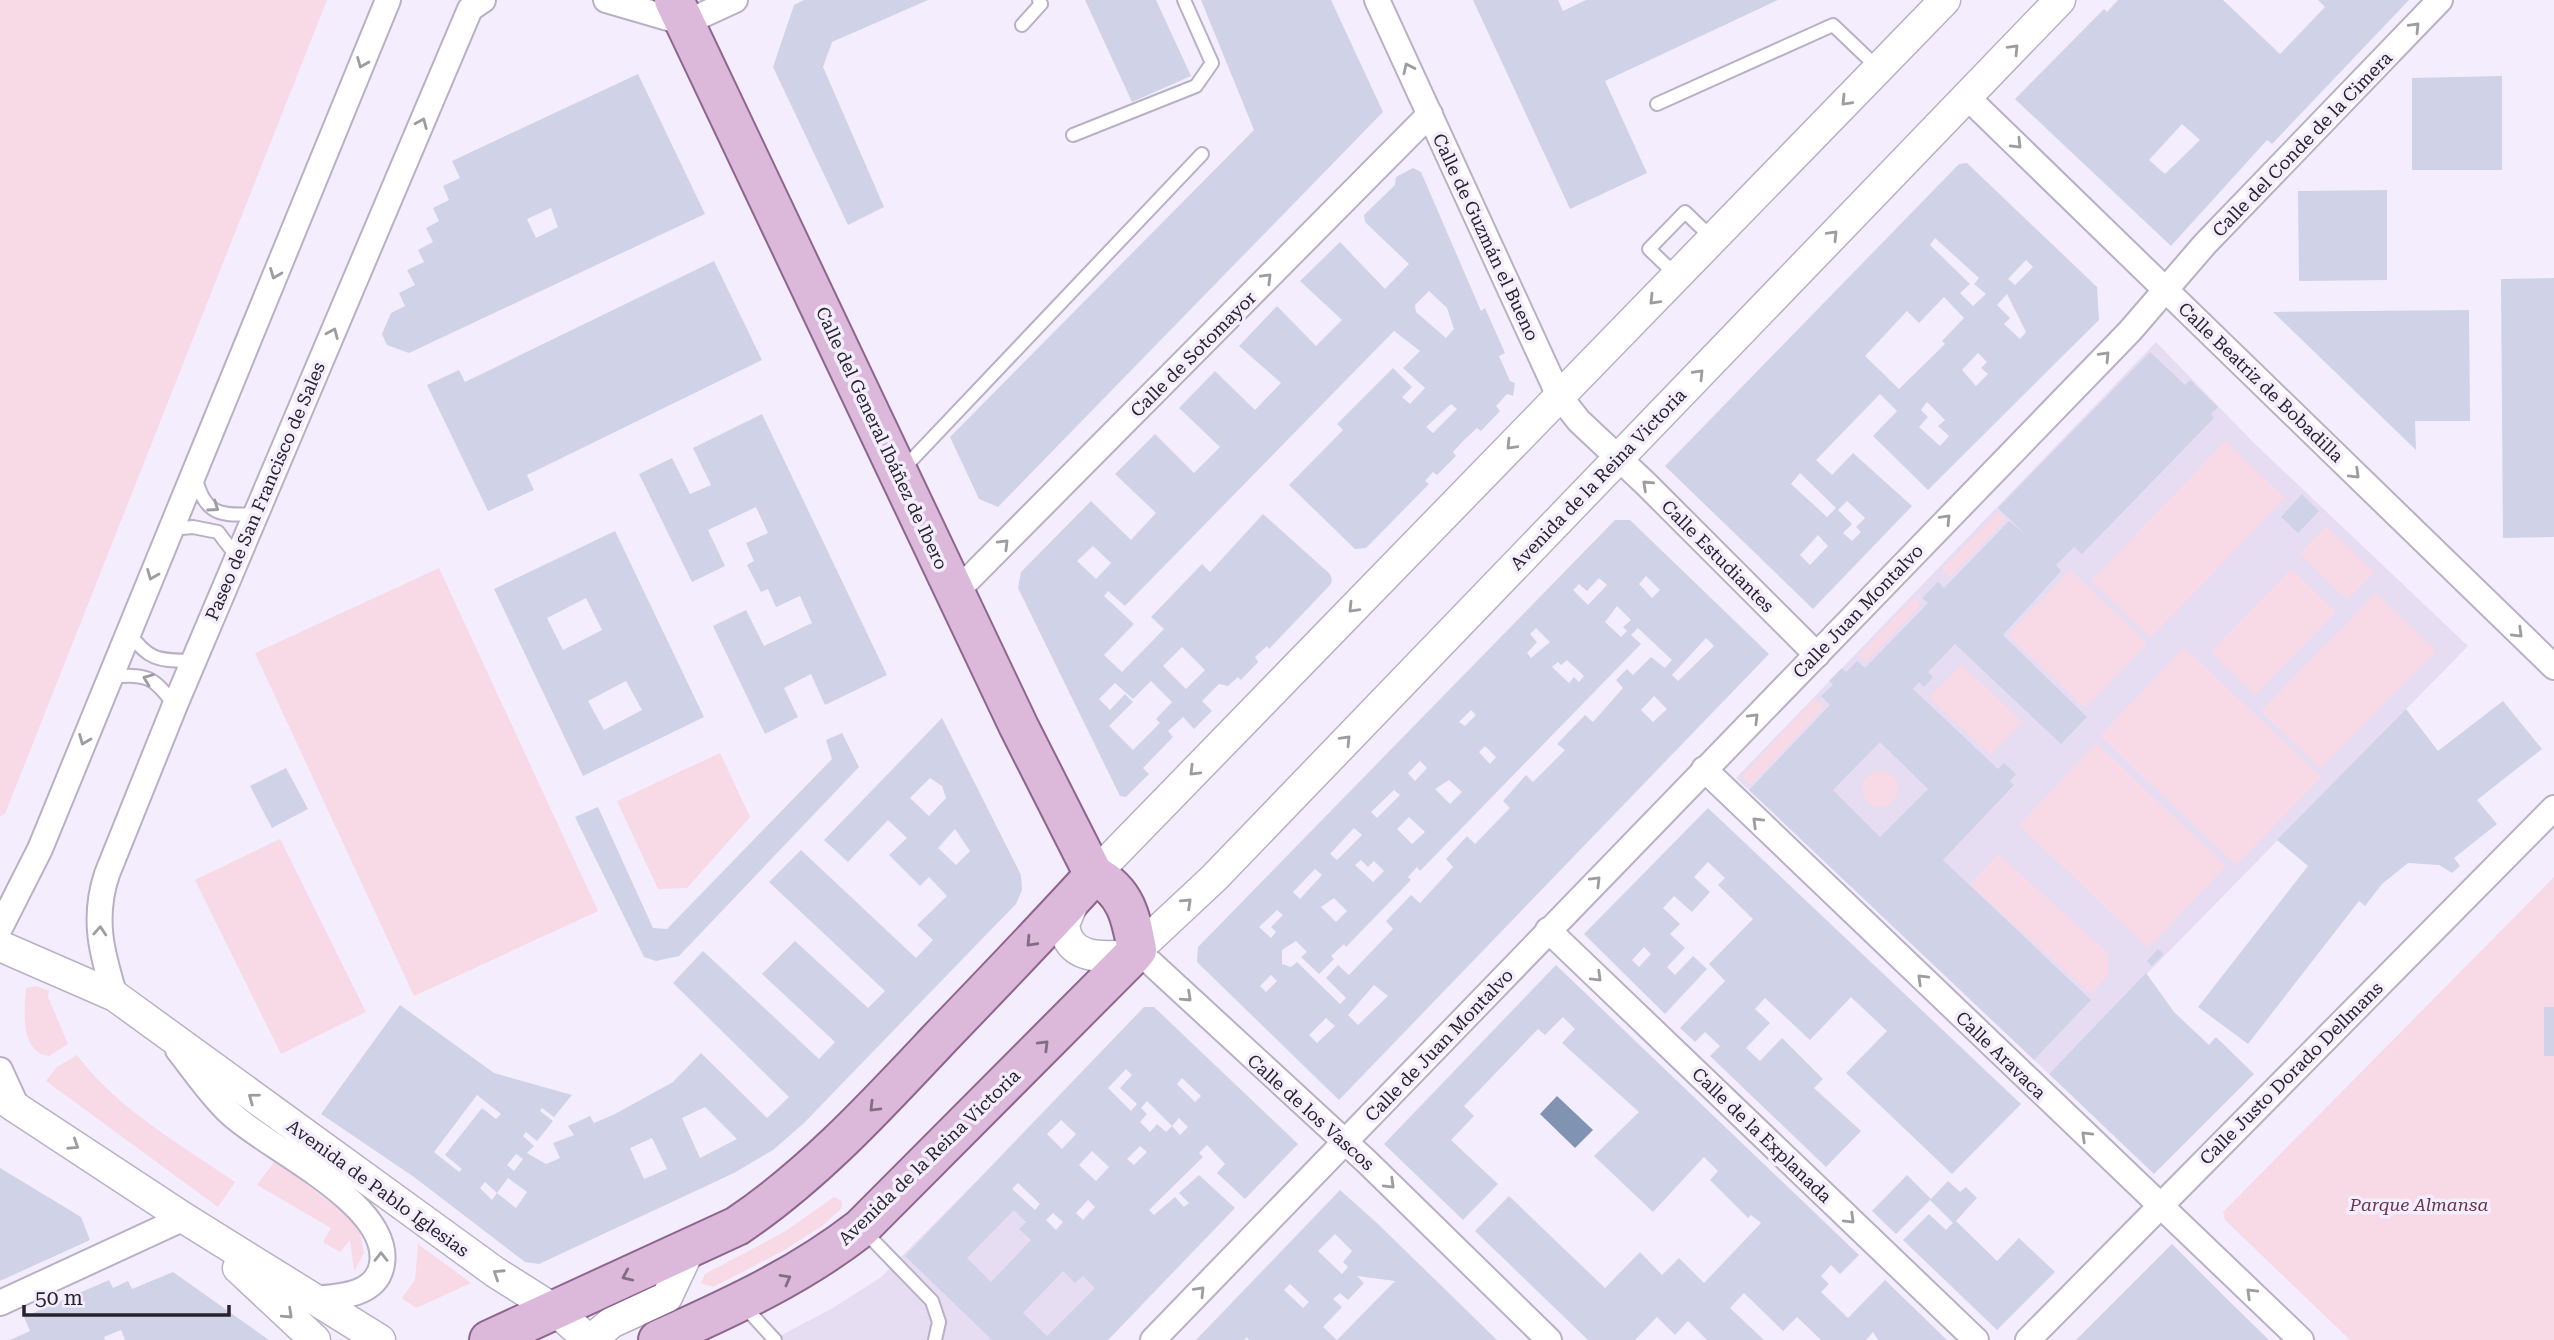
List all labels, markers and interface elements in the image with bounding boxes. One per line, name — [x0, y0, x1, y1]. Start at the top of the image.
one-way arrow — [2406, 22, 2419, 35]
one-way arrow — [2005, 44, 2018, 57]
street label: Calle del Conde de la Cimera — [2208, 47, 2396, 241]
one-way arrow — [356, 56, 370, 68]
one-way arrow — [1402, 63, 1416, 75]
one-way arrow — [1842, 93, 1855, 106]
one-way arrow — [413, 118, 427, 130]
street label: Calle de Guzmán el Bueno — [1429, 130, 1543, 344]
one-way arrow — [2009, 136, 2022, 149]
one-way arrow — [1825, 230, 1838, 243]
one-way arrow — [270, 267, 284, 279]
one-way arrow — [1259, 274, 1272, 287]
street label: Calle de Sotomayor — [1126, 287, 1260, 421]
one-way arrow — [1649, 292, 1662, 305]
street label: Calle Beatriz de Bobadilla — [2174, 298, 2348, 466]
street label: Calle del General Ibáñez de Ibero — [812, 303, 952, 573]
one-way arrow — [325, 328, 339, 340]
one-way arrow — [2097, 351, 2110, 364]
street label: Paseo de San Francisco de Sales — [201, 359, 329, 623]
one-way arrow — [1690, 370, 1703, 383]
street label: Avenida de la Reina Victoria — [1506, 384, 1690, 574]
one-way arrow — [1507, 437, 1520, 450]
one-way arrow — [2347, 466, 2360, 479]
one-way arrow — [1642, 481, 1655, 494]
street label: Calle Estudiantes — [1658, 496, 1778, 616]
one-way arrow — [206, 499, 219, 512]
one-way arrow — [1938, 514, 1951, 527]
one-way arrow — [995, 539, 1008, 552]
street label: Calle Juan Montalvo — [1789, 540, 1927, 682]
one-way arrow — [146, 568, 160, 580]
one-way arrow — [1348, 600, 1361, 613]
one-way arrow — [2510, 624, 2523, 637]
one-way arrow — [142, 673, 155, 687]
one-way arrow — [1746, 713, 1759, 726]
one-way arrow — [79, 733, 93, 745]
one-way arrow — [1338, 735, 1351, 748]
one-way arrow — [1189, 763, 1202, 776]
one-way arrow — [1752, 818, 1765, 831]
one-way arrow — [1587, 876, 1600, 889]
one-way arrow — [1179, 898, 1192, 911]
one-way arrow — [92, 925, 107, 936]
one-way arrow — [1027, 934, 1039, 947]
street label: Calle de Juan Montalvo — [1361, 964, 1517, 1126]
one-way arrow — [1589, 968, 1602, 981]
one-way arrow — [1917, 975, 1930, 988]
street label: Calle Justo Dorado Dellmans — [2195, 977, 2387, 1169]
one-way arrow — [1179, 989, 1192, 1001]
street label: Calle Aravaca — [1952, 1007, 2050, 1103]
one-way arrow — [1036, 1040, 1049, 1053]
street label: Calle de los Vascos — [1243, 1050, 1379, 1174]
street label: Calle de la Explanada — [1688, 1063, 1836, 1207]
street label: Avenida de la Reina Victoria — [834, 1065, 1024, 1249]
one-way arrow — [248, 1094, 261, 1106]
one-way arrow — [869, 1098, 882, 1111]
street label: Avenida de Pablo Iglesias — [283, 1115, 473, 1261]
one-way arrow — [2081, 1132, 2094, 1145]
one-way arrow — [66, 1137, 79, 1149]
one-way arrow — [1382, 1176, 1395, 1189]
park label: Parque Almansa — [2349, 1194, 2489, 1215]
one-way arrow — [1842, 1210, 1855, 1223]
one-way arrow — [373, 1251, 389, 1262]
one-way arrow — [622, 1268, 635, 1282]
one-way arrow — [492, 1269, 505, 1282]
scale bar — [24, 1274, 229, 1318]
one-way arrow — [779, 1274, 792, 1287]
text: 50 m — [35, 1286, 83, 1310]
one-way arrow — [1192, 1286, 1205, 1299]
one-way arrow — [2246, 1288, 2259, 1301]
one-way arrow — [280, 1306, 293, 1319]

